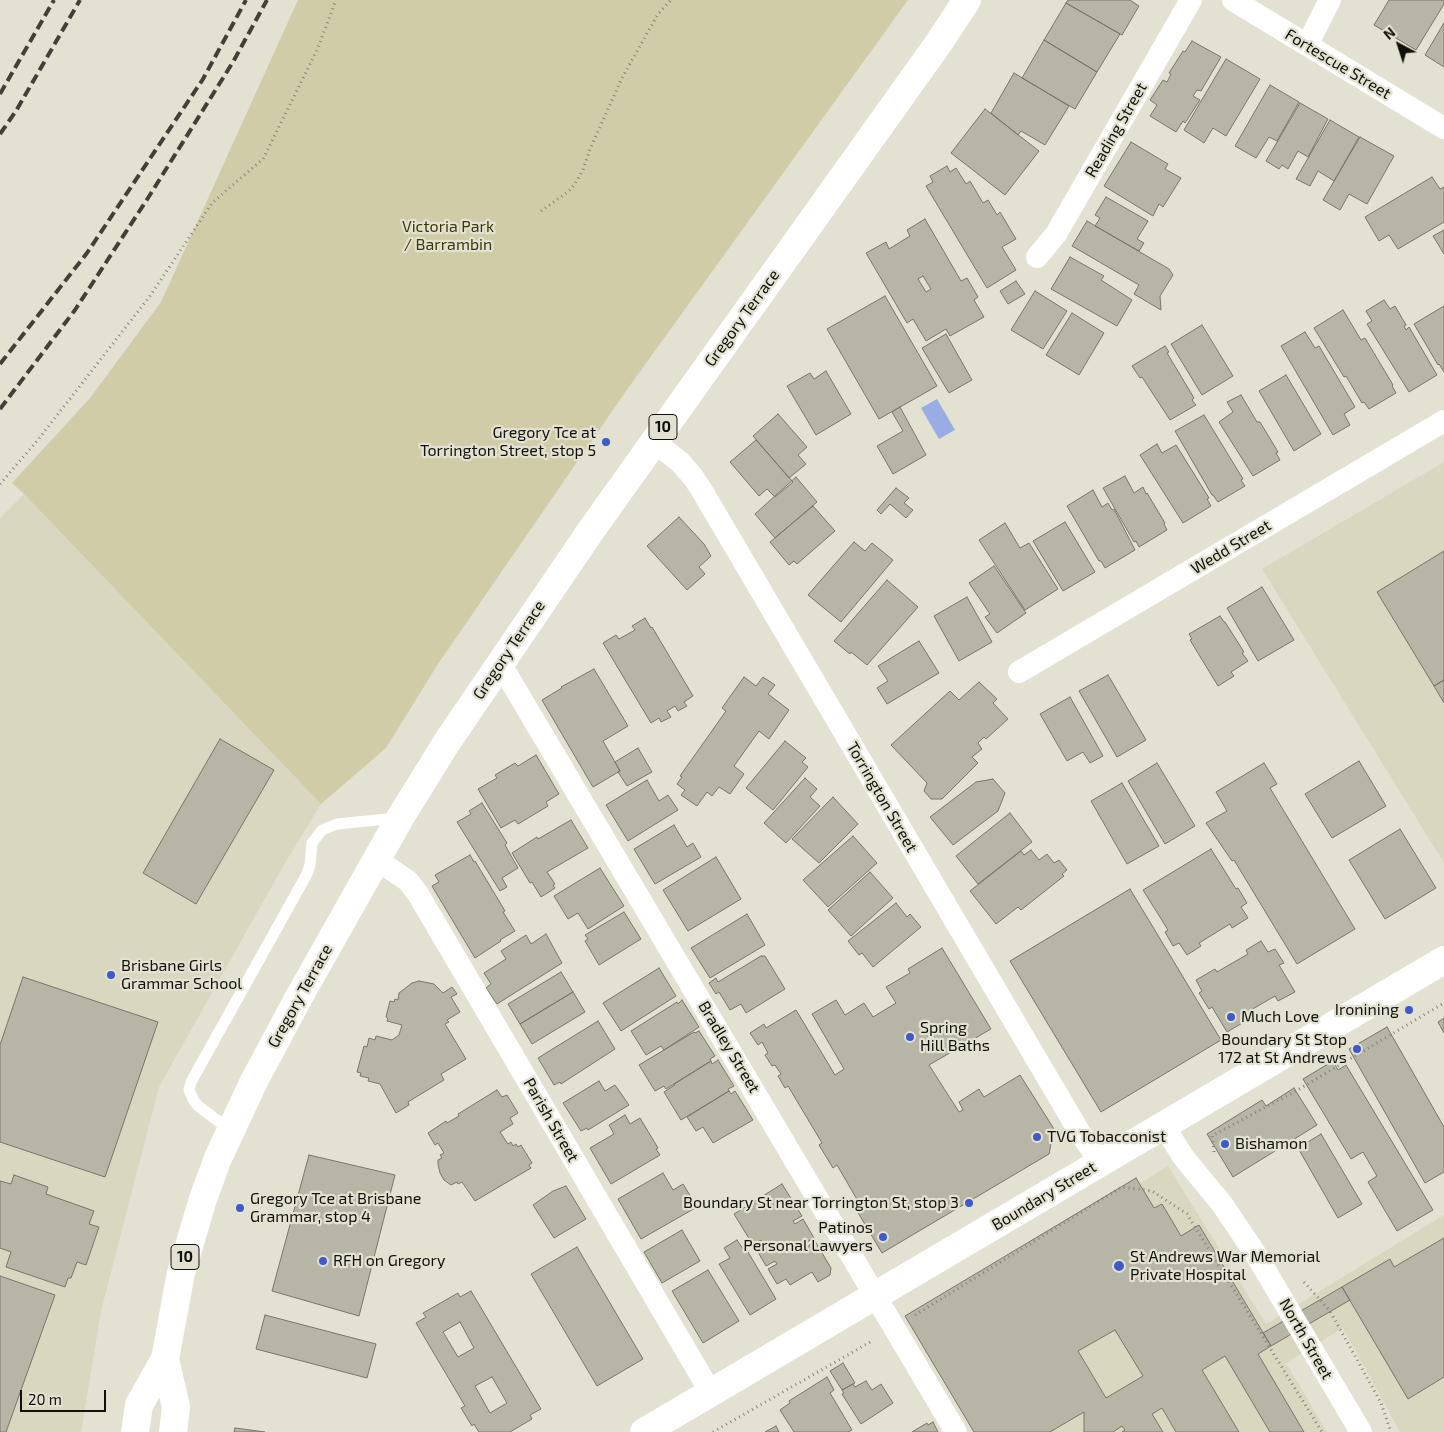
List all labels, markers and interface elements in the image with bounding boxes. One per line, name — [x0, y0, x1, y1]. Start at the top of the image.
north arrow — [1374, 20, 1424, 70]
text: N — [1380, 23, 1398, 43]
street label: Fortescue Street — [1282, 25, 1394, 103]
street label: Reading Street — [1081, 79, 1151, 181]
park label: Victoria Park / Barrambin — [402, 217, 494, 255]
street label: Gregory Terrace — [700, 266, 784, 370]
road number: 10 — [649, 414, 677, 440]
place label: Gregory Tce at Torrington Street, stop 5 — [420, 423, 596, 461]
marker: Gregory Tce at Torrington Street, stop 5 — [600, 436, 612, 448]
street label: Wedd Street — [1188, 516, 1274, 578]
street label: Gregory Terrace — [469, 597, 549, 703]
street label: Torrington Street — [843, 738, 921, 856]
street label: Gregory Terrace — [264, 941, 336, 1051]
place label: Brisbane Girls Grammar School — [121, 956, 242, 994]
marker: Brisbane Girls Grammar School — [105, 969, 117, 981]
street label: Bradley Street — [694, 997, 764, 1097]
place label: Ironining — [1335, 1000, 1399, 1020]
marker: Ironining — [1403, 1004, 1415, 1016]
place label: Much Love — [1241, 1007, 1319, 1027]
marker: Much Love — [1225, 1011, 1237, 1023]
place label: Spring Hill Baths — [920, 1018, 990, 1056]
place label: Boundary St Stop 172 at St Andrews — [1218, 1030, 1347, 1068]
marker: Spring Hill Baths — [904, 1031, 916, 1043]
marker: Boundary St Stop 172 at St Andrews — [1351, 1043, 1363, 1055]
street label: Parish Street — [519, 1074, 583, 1166]
place label: TVG Tobacconist — [1047, 1127, 1166, 1147]
marker: TVG Tobacconist — [1031, 1131, 1043, 1143]
place label: Bishamon — [1235, 1134, 1307, 1154]
marker: Bishamon — [1219, 1138, 1231, 1150]
street label: Boundary Street — [988, 1157, 1100, 1235]
place label: Gregory Tce at Brisbane Grammar, stop 4 — [250, 1189, 421, 1227]
place label: Boundary St near Torrington St, stop 3 — [683, 1193, 959, 1213]
marker: Boundary St near Torrington St, stop 3 — [963, 1197, 975, 1209]
marker: Gregory Tce at Brisbane Grammar, stop 4 — [234, 1202, 246, 1214]
place label: Patinos Personal Lawyers — [743, 1218, 873, 1256]
marker: Patinos Personal Lawyers — [877, 1231, 889, 1243]
road number: 10 — [171, 1244, 199, 1270]
place label: St Andrews War Memorial Private Hospital — [1130, 1247, 1320, 1285]
place label: RFH on Gregory — [333, 1251, 445, 1271]
marker: RFH on Gregory — [317, 1255, 329, 1267]
marker: St Andrews War Memorial Private Hospital — [1112, 1259, 1126, 1273]
street label: North Street — [1275, 1295, 1337, 1383]
scale bar — [22, 1380, 109, 1412]
text: 20 m — [28, 1390, 62, 1408]

